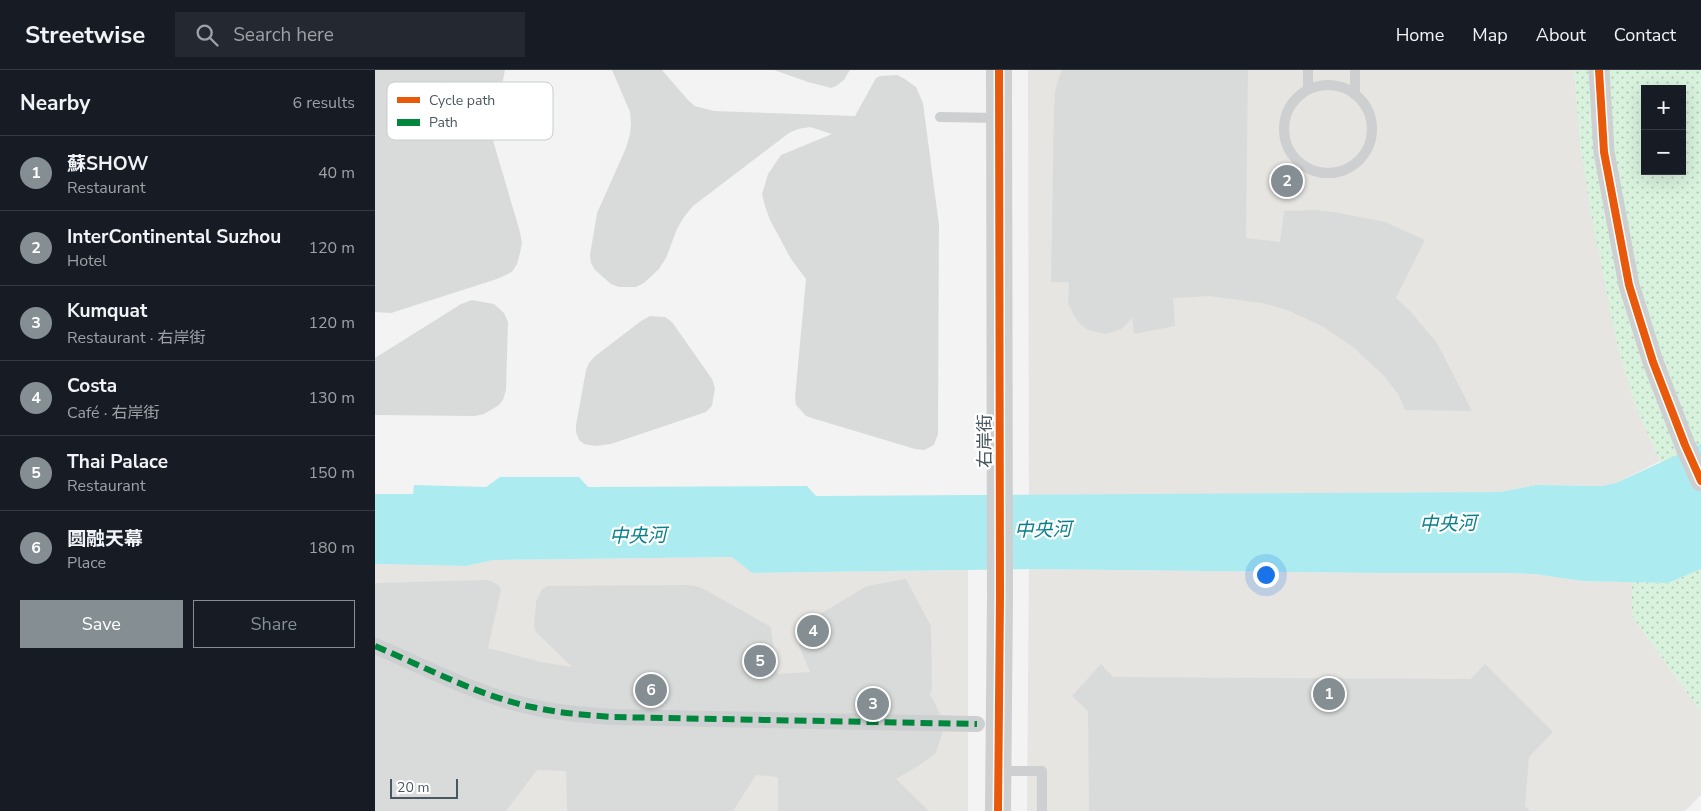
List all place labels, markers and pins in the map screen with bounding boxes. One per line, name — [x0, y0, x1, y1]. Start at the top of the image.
pin: 2 — [1271, 162, 1303, 200]
pin: 4 — [797, 612, 829, 650]
pin: 5 — [744, 642, 776, 680]
pin: 6 — [635, 671, 667, 709]
pin: 1 — [1313, 675, 1345, 713]
pin: 3 — [857, 685, 889, 723]

